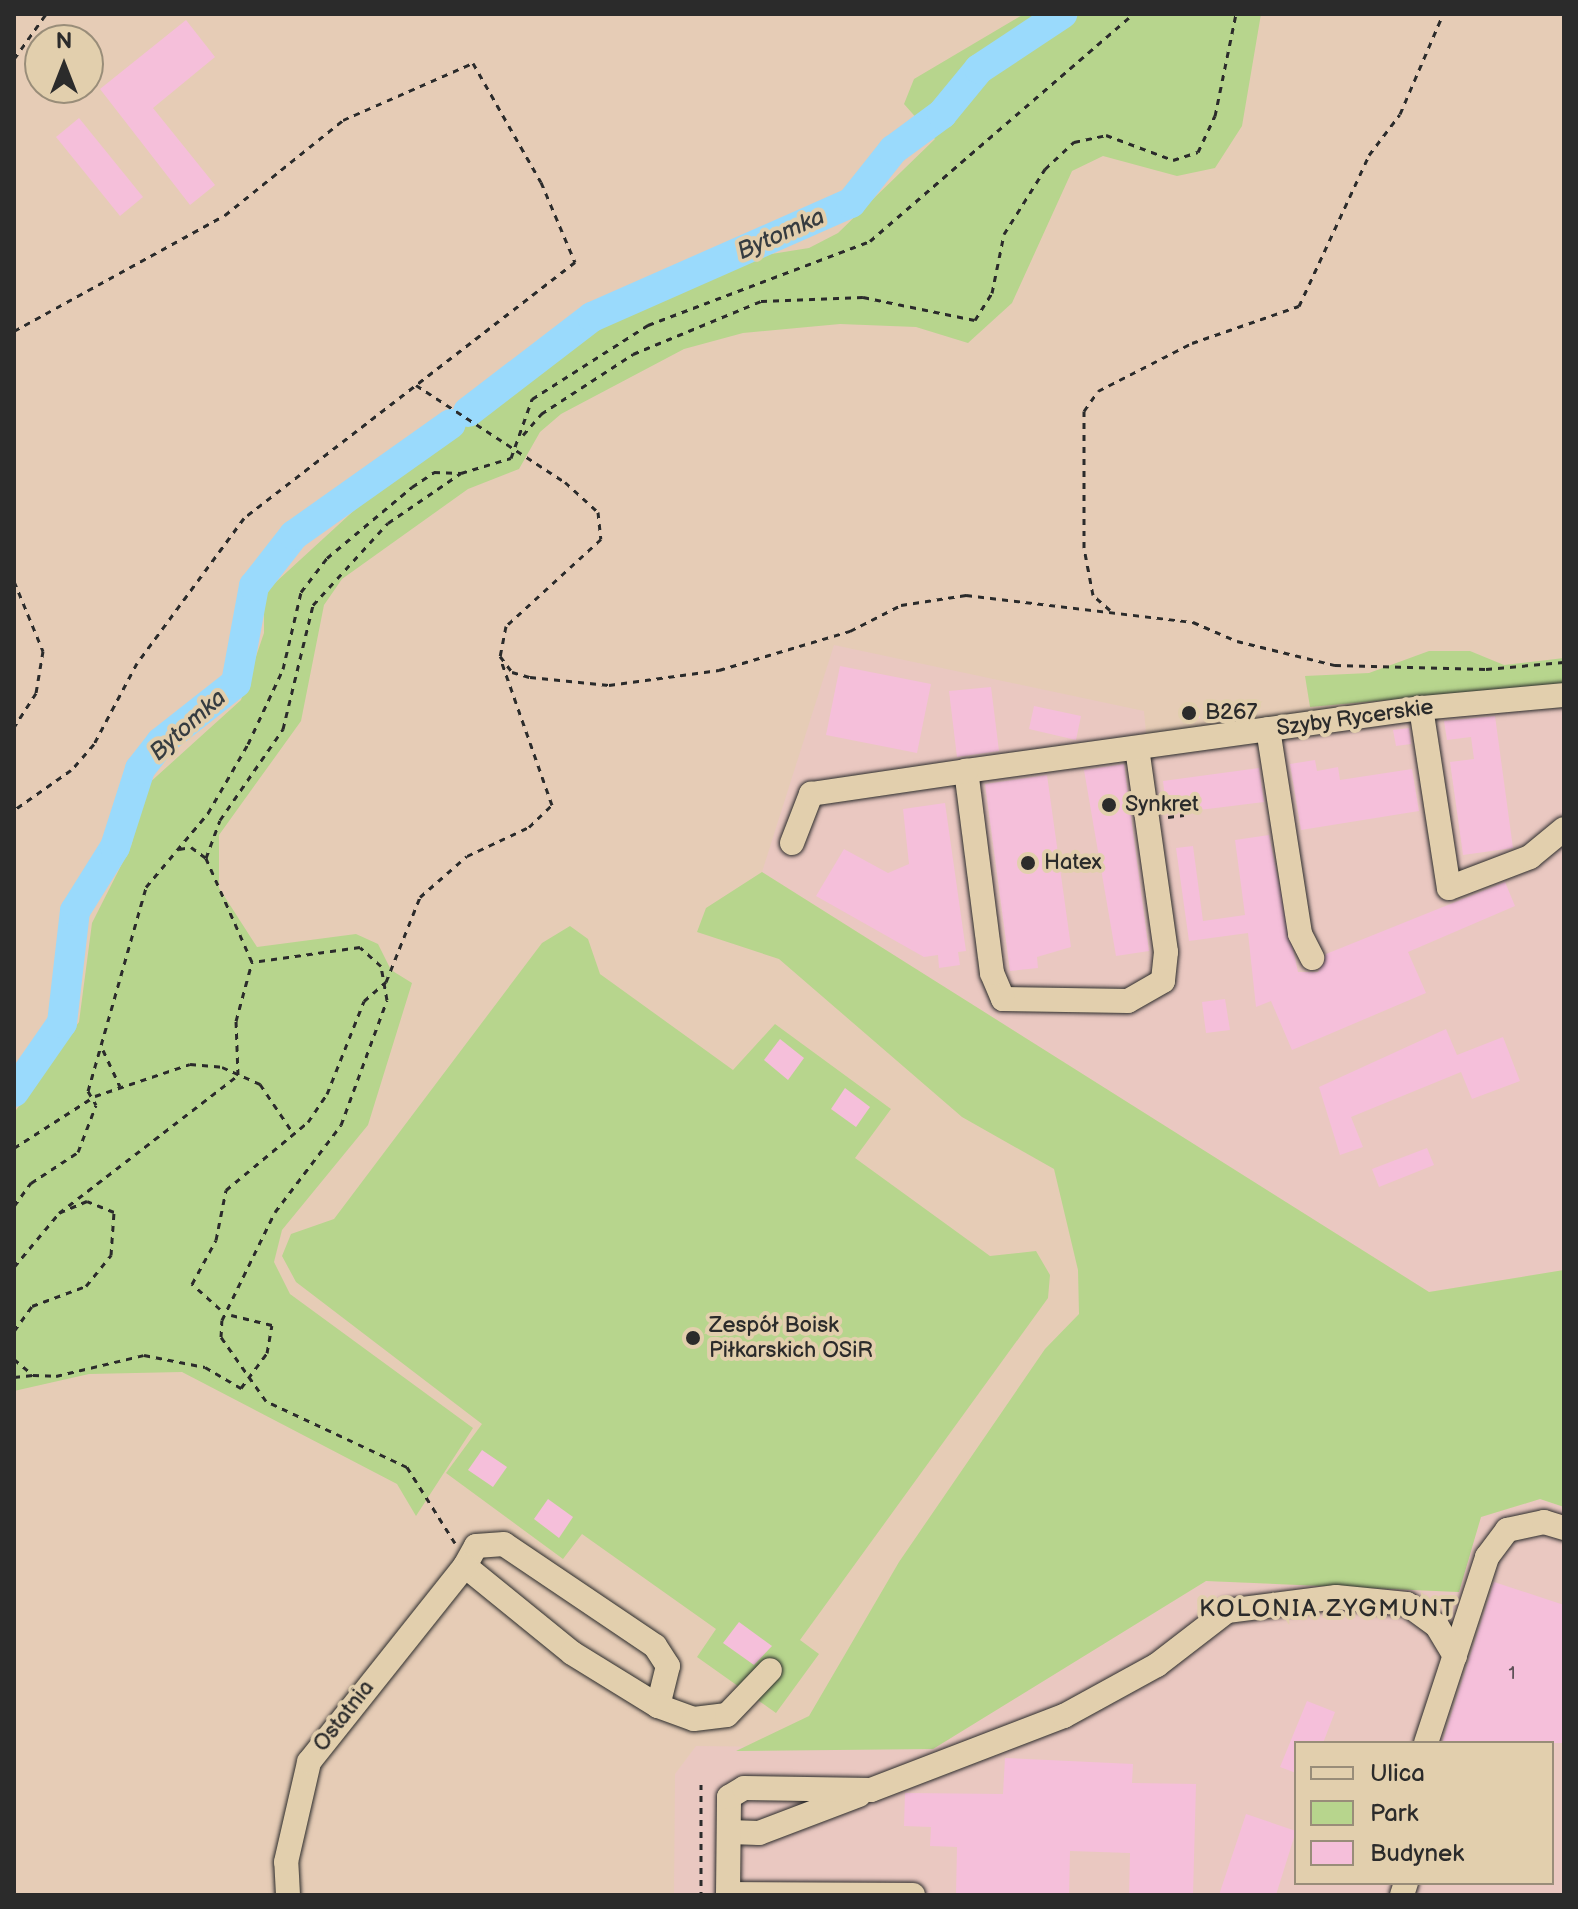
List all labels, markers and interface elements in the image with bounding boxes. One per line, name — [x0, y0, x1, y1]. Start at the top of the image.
north arrow — [24, 24, 104, 104]
text: N — [56, 28, 72, 55]
water label: Bytomka — [733, 202, 829, 266]
water label: Bytomka — [144, 683, 232, 767]
street label: Szyby Rycerskie — [1274, 694, 1436, 742]
place label: B267 — [1205, 700, 1257, 726]
marker: B267 — [1180, 704, 1198, 722]
place label: Synkret — [1125, 792, 1199, 818]
marker: Synkret — [1100, 796, 1118, 814]
place label: Hatex — [1044, 850, 1102, 876]
marker: Hatex — [1019, 854, 1037, 872]
place label: Zespół Boisk Piłkarskich OSiR — [709, 1312, 873, 1364]
marker: Zespół Boisk Piłkarskich OSiR — [684, 1329, 702, 1347]
district label: KOLONIA ZYGMUNT — [1199, 1595, 1457, 1623]
house number: 1 — [1509, 1663, 1515, 1685]
street label: Ostatnia — [308, 1675, 380, 1757]
legend — [1294, 1741, 1554, 1885]
text: Ulica — [1370, 1759, 1425, 1788]
text: Park — [1370, 1799, 1418, 1828]
text: Budynek — [1370, 1839, 1464, 1868]

